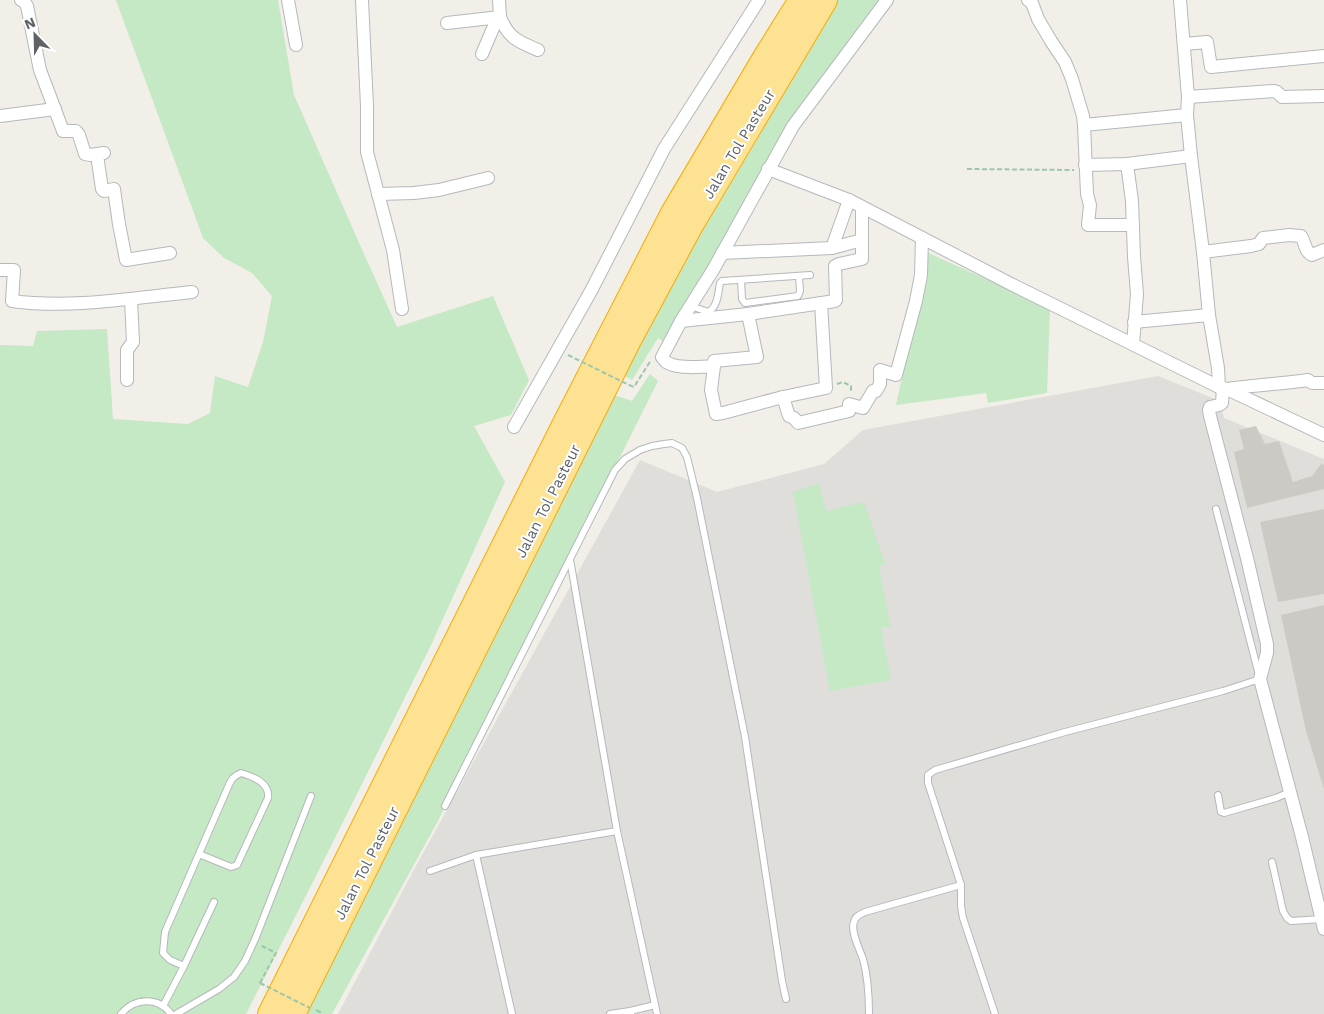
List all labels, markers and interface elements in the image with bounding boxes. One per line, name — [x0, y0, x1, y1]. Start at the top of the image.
north arrow — [10, 10, 60, 60]
text: N — [22, 14, 38, 32]
street label: Jalan Tol Pasteur — [699, 86, 779, 202]
street label: Jalan Tol Pasteur — [512, 441, 584, 561]
street label: Jalan Tol Pasteur — [331, 803, 403, 923]

